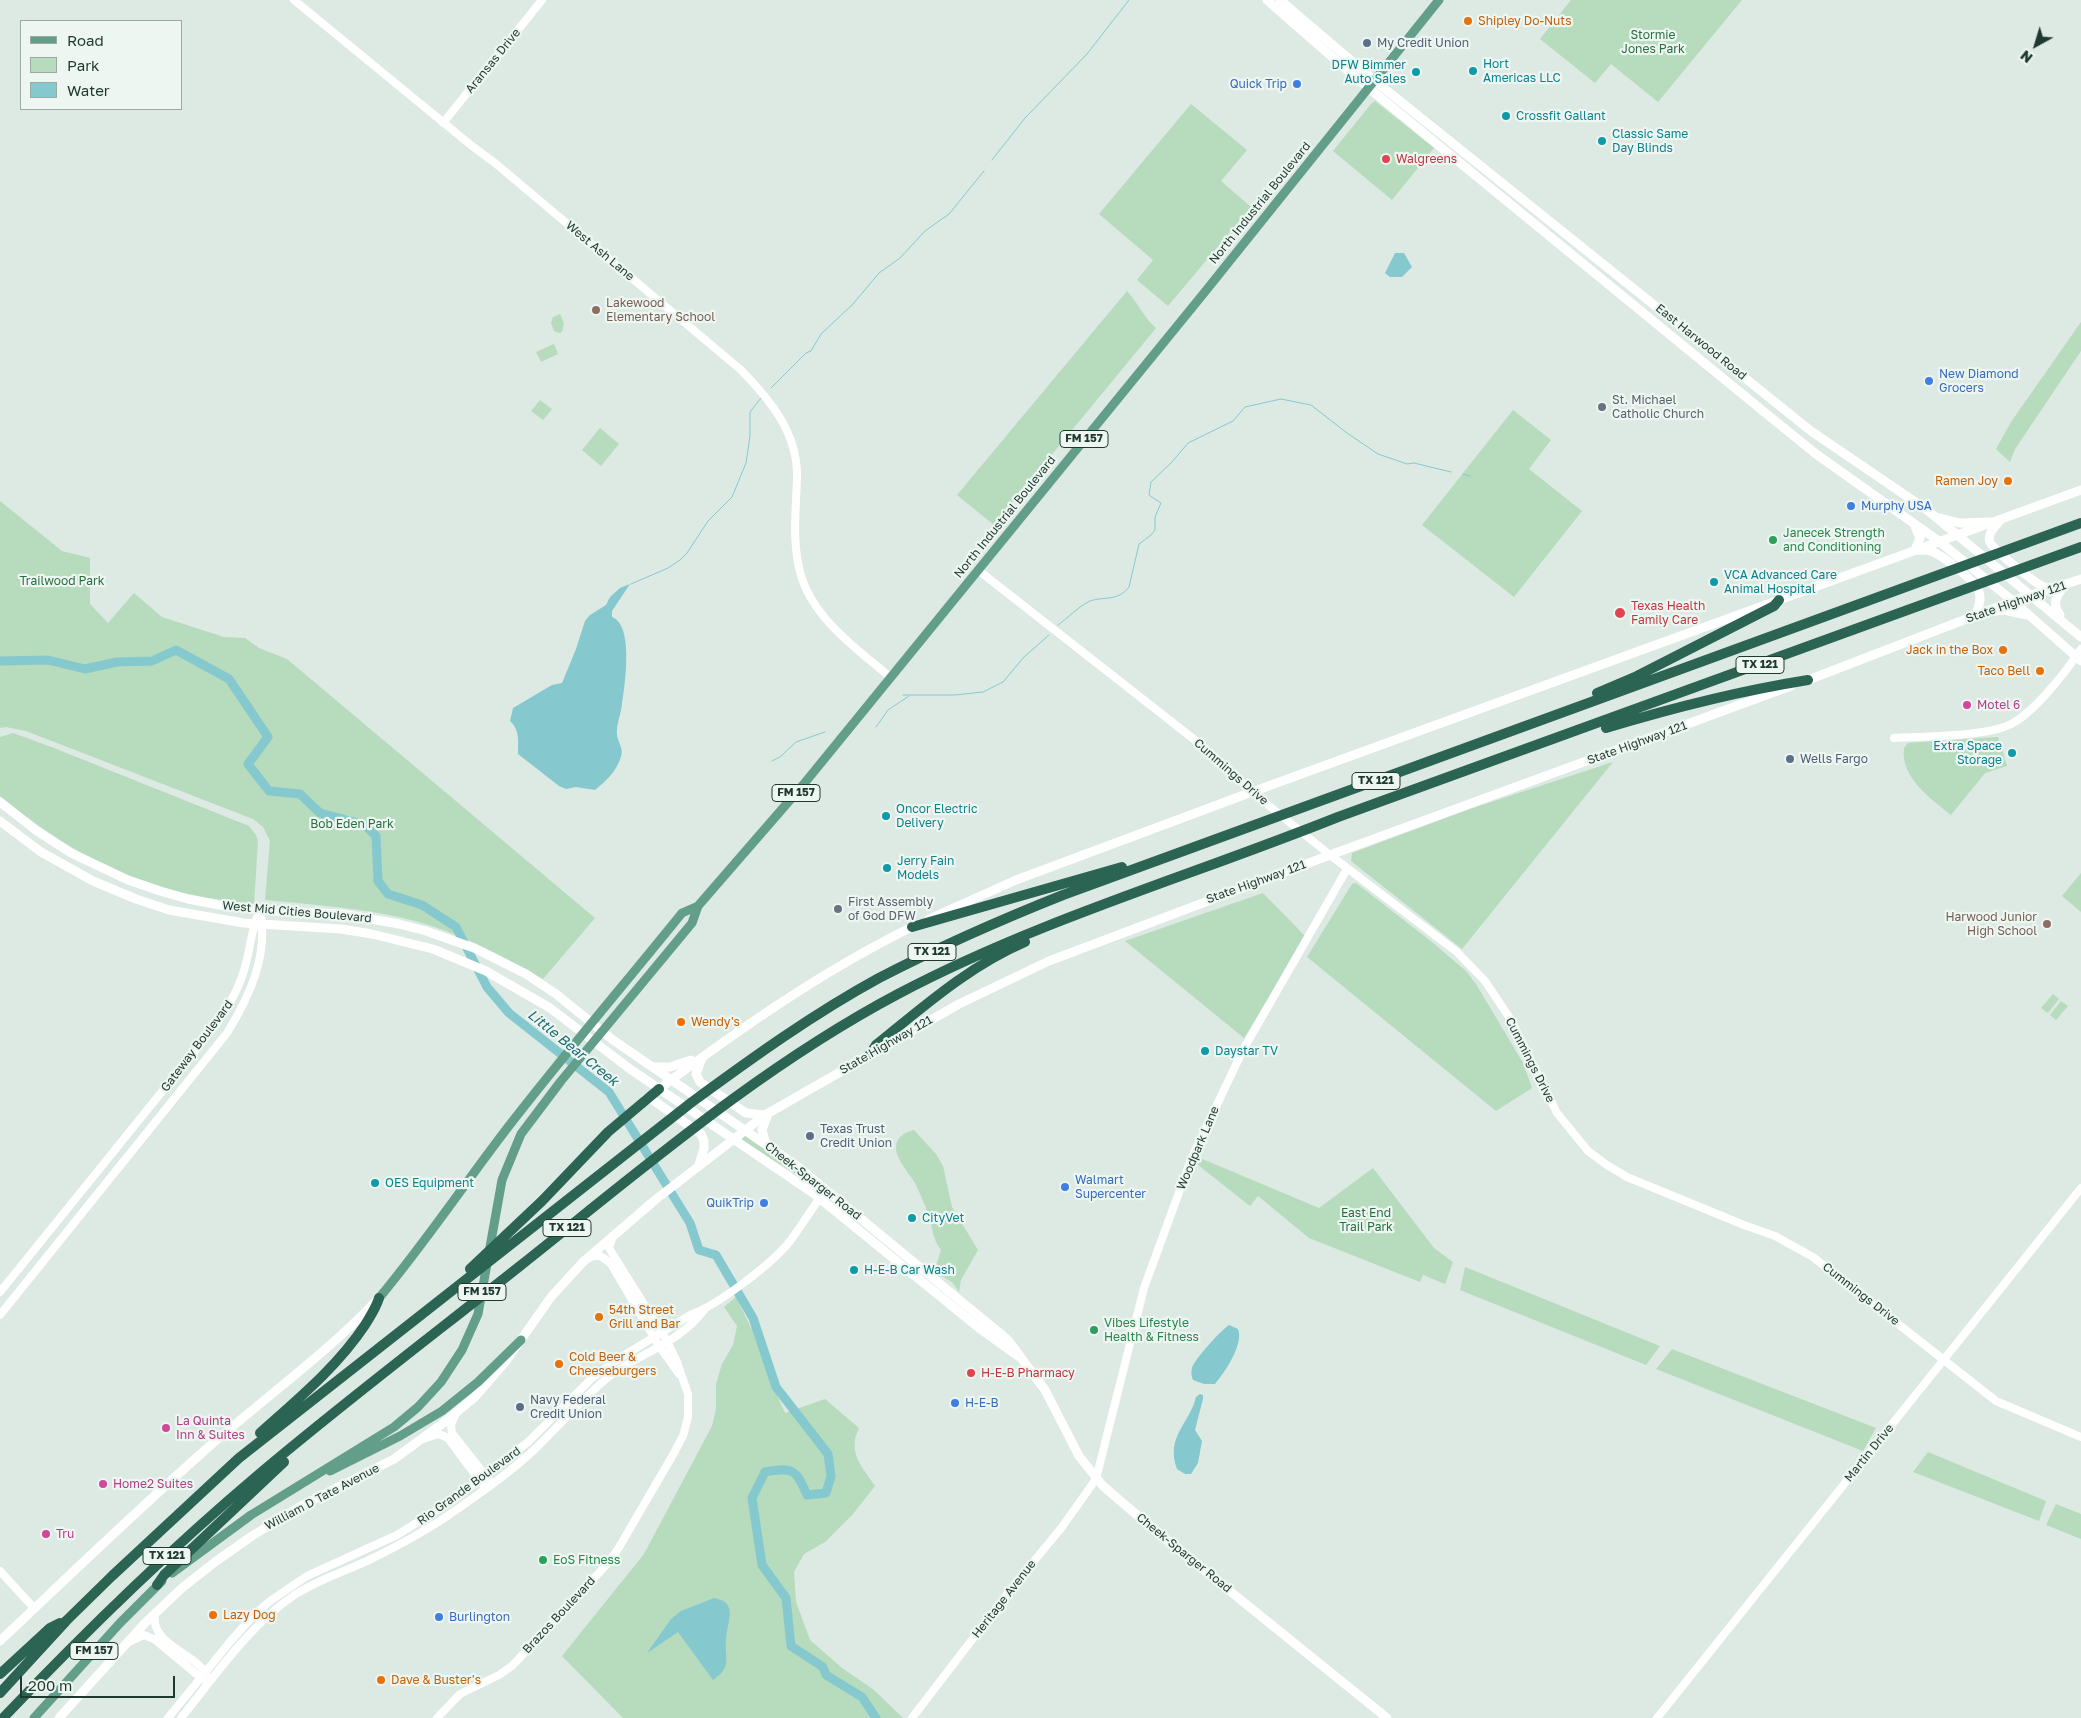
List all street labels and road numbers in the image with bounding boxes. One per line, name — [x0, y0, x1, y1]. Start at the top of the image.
street label: Aransas Drive — [463, 26, 523, 96]
street label: North Industrial Boulevard — [1206, 139, 1314, 267]
street label: West Ash Lane — [563, 218, 637, 284]
street label: East Harwood Road — [1653, 301, 1749, 383]
road number: FM 157 — [1060, 430, 1108, 448]
street label: North Industrial Boulevard — [951, 453, 1059, 581]
street label: State Highway 121 — [1964, 578, 2068, 626]
road number: TX 121 — [1736, 656, 1784, 674]
street label: State Highway 121 — [1585, 718, 1689, 768]
street label: Cummings Drive — [1191, 736, 1271, 808]
road number: TX 121 — [1352, 772, 1400, 789]
road number: FM 157 — [772, 784, 820, 801]
street label: State Highway 121 — [1204, 857, 1308, 907]
street label: West Mid Cities Boulevard — [222, 898, 372, 926]
road number: TX 121 — [908, 944, 956, 960]
street label: Gateway Boulevard — [158, 998, 236, 1094]
street label: State Highway 121 — [837, 1013, 935, 1077]
street label: Cummings Drive — [1502, 1015, 1558, 1105]
street label: Woodpark Lane — [1174, 1104, 1222, 1192]
street label: Cheek-Sparger Road — [762, 1139, 864, 1223]
road number: TX 121 — [543, 1220, 591, 1236]
street label: Cummings Drive — [1820, 1259, 1902, 1329]
road number: FM 157 — [458, 1284, 506, 1300]
street label: Martin Drive — [1841, 1421, 1897, 1485]
street label: Rio Grande Boulevard — [415, 1444, 523, 1528]
street label: William D Tate Avenue — [262, 1461, 382, 1533]
street label: Cheek-Sparger Road — [1134, 1510, 1234, 1596]
road number: TX 121 — [143, 1548, 191, 1564]
street label: Heritage Avenue — [969, 1557, 1039, 1641]
street label: Brazos Boulevard — [520, 1573, 598, 1657]
road number: FM 157 — [70, 1642, 118, 1660]

